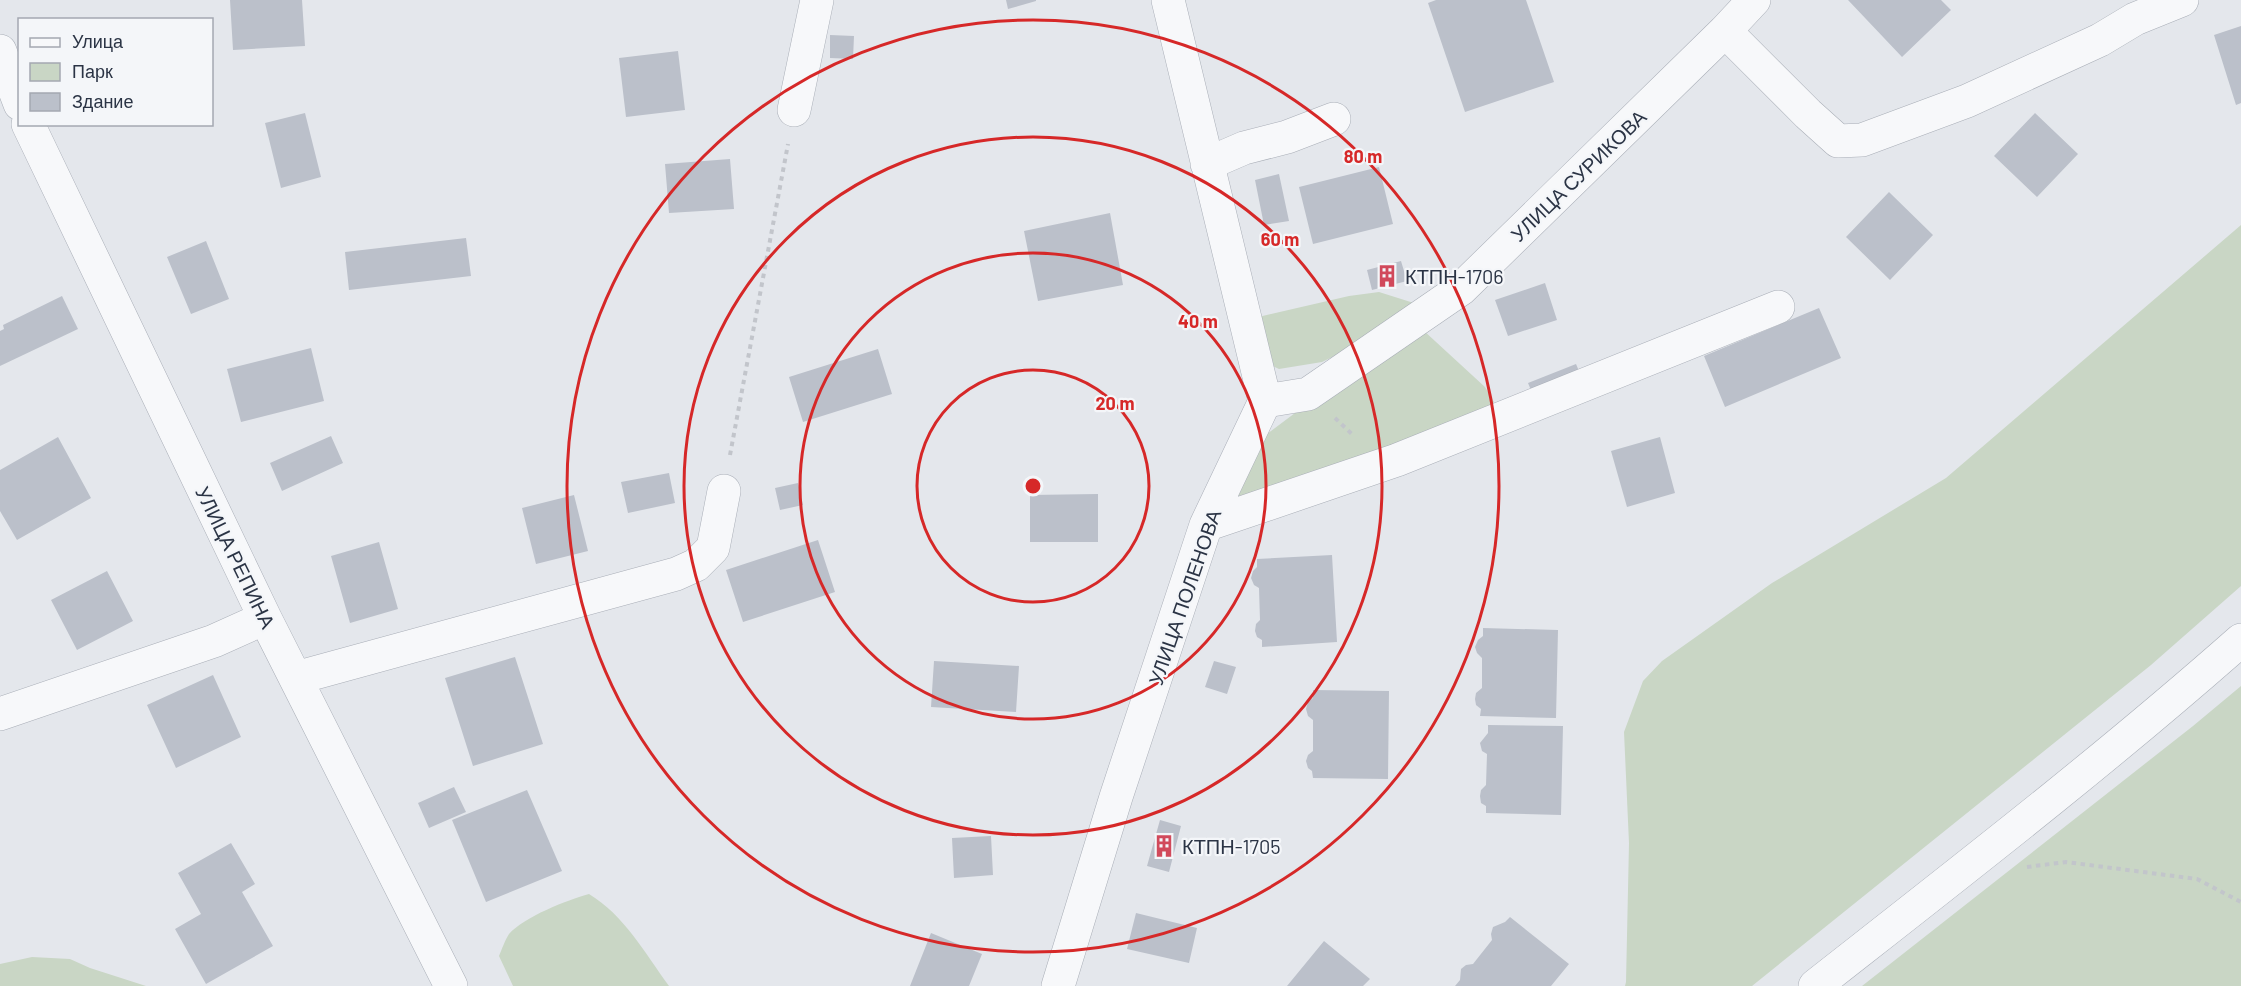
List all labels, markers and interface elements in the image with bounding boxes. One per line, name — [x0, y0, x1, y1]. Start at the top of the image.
legend — [18, 18, 213, 126]
text: Улица — [72, 30, 124, 52]
text: Парк — [72, 60, 113, 82]
text: Здание — [72, 90, 133, 112]
street label: УЛИЦА СУРИКОВА — [1505, 104, 1651, 246]
text: 80 m — [1344, 145, 1382, 167]
text: 60 m — [1261, 228, 1299, 250]
building icon: КТПН-1706 — [1374, 263, 1400, 289]
place label: КТПН-1706 — [1405, 264, 1504, 288]
text: 40 m — [1178, 310, 1218, 332]
text: 20 m — [1096, 392, 1134, 414]
centre of rings — [1023, 476, 1043, 496]
street label: УЛИЦА РЕПИНА — [191, 482, 281, 632]
street label: УЛИЦА ПОЛЕНОВА — [1143, 506, 1225, 688]
building icon: КТПН-1705 — [1151, 833, 1177, 859]
place label: КТПН-1705 — [1182, 834, 1281, 858]

